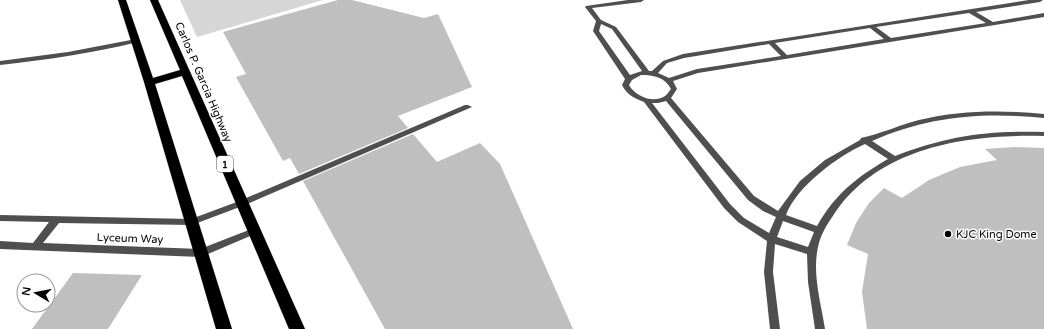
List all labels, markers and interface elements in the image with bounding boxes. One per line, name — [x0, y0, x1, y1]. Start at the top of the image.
street label: Carlos P. Garcia Highway — [172, 20, 235, 144]
road number: 1 — [217, 156, 233, 172]
place label: KJC King Dome — [956, 228, 1037, 241]
marker: KJC King Dome — [943, 229, 953, 239]
street label: Lyceum Way — [97, 231, 164, 246]
north arrow — [16, 273, 56, 313]
text: N — [19, 286, 34, 297]

